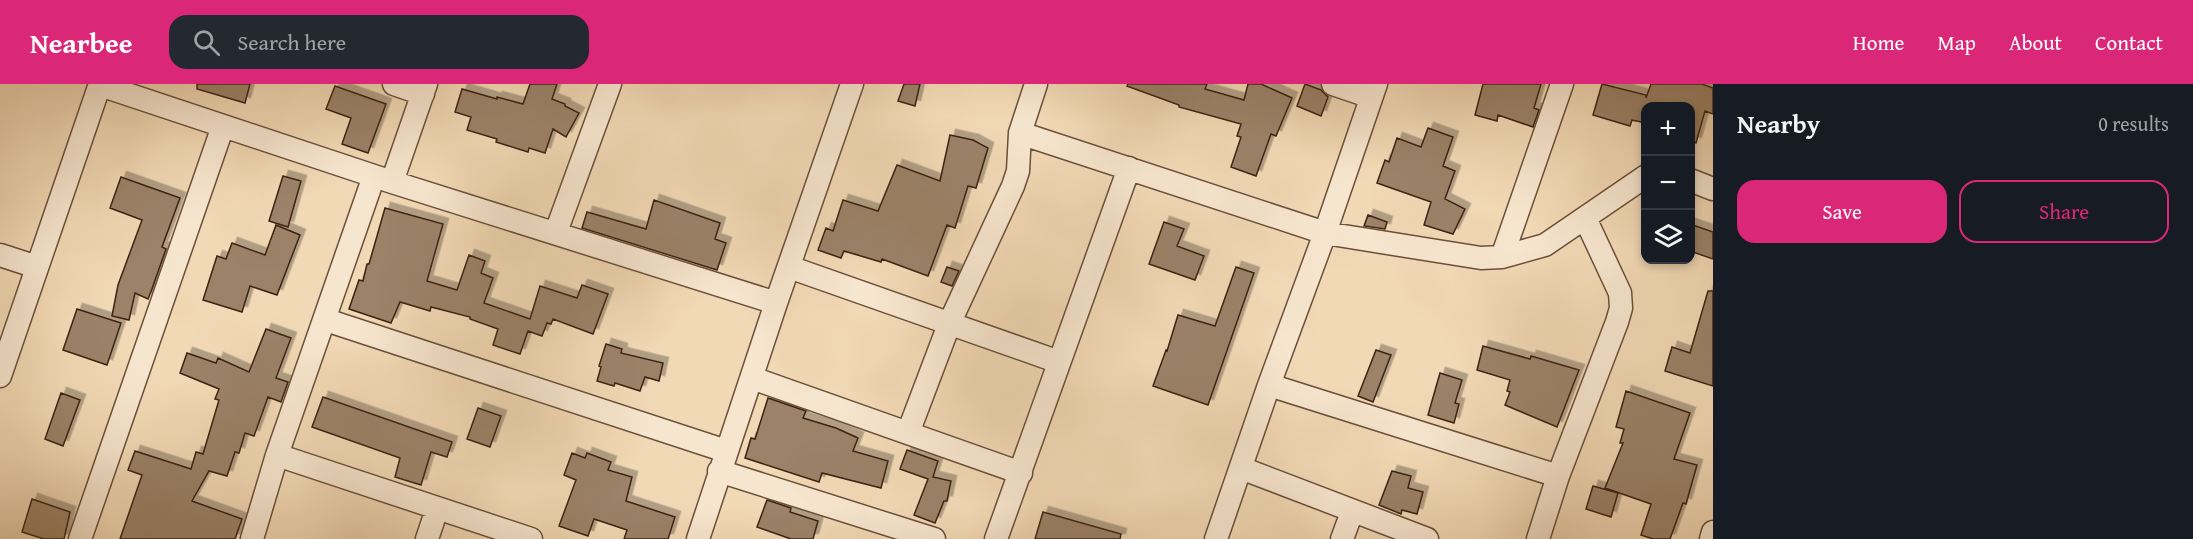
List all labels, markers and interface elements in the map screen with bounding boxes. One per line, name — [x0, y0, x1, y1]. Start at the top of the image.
search box — [169, 15, 589, 69]
text: Nearbee — [30, 22, 133, 63]
icon: search — [190, 26, 223, 59]
text: Search here — [238, 26, 346, 58]
text: Home — [1853, 27, 1904, 58]
text: Map — [1937, 27, 1976, 58]
text: About — [2009, 27, 2062, 58]
text: Contact — [2095, 27, 2163, 58]
map controls — [1641, 102, 1695, 264]
button: + — [1641, 102, 1695, 156]
text: Nearby — [1737, 104, 1820, 143]
text: 0 results — [2098, 109, 2169, 138]
button: − — [1641, 156, 1695, 210]
button: Save — [1737, 180, 1947, 243]
button: Share — [1959, 180, 2169, 243]
button: layers — [1641, 210, 1695, 264]

